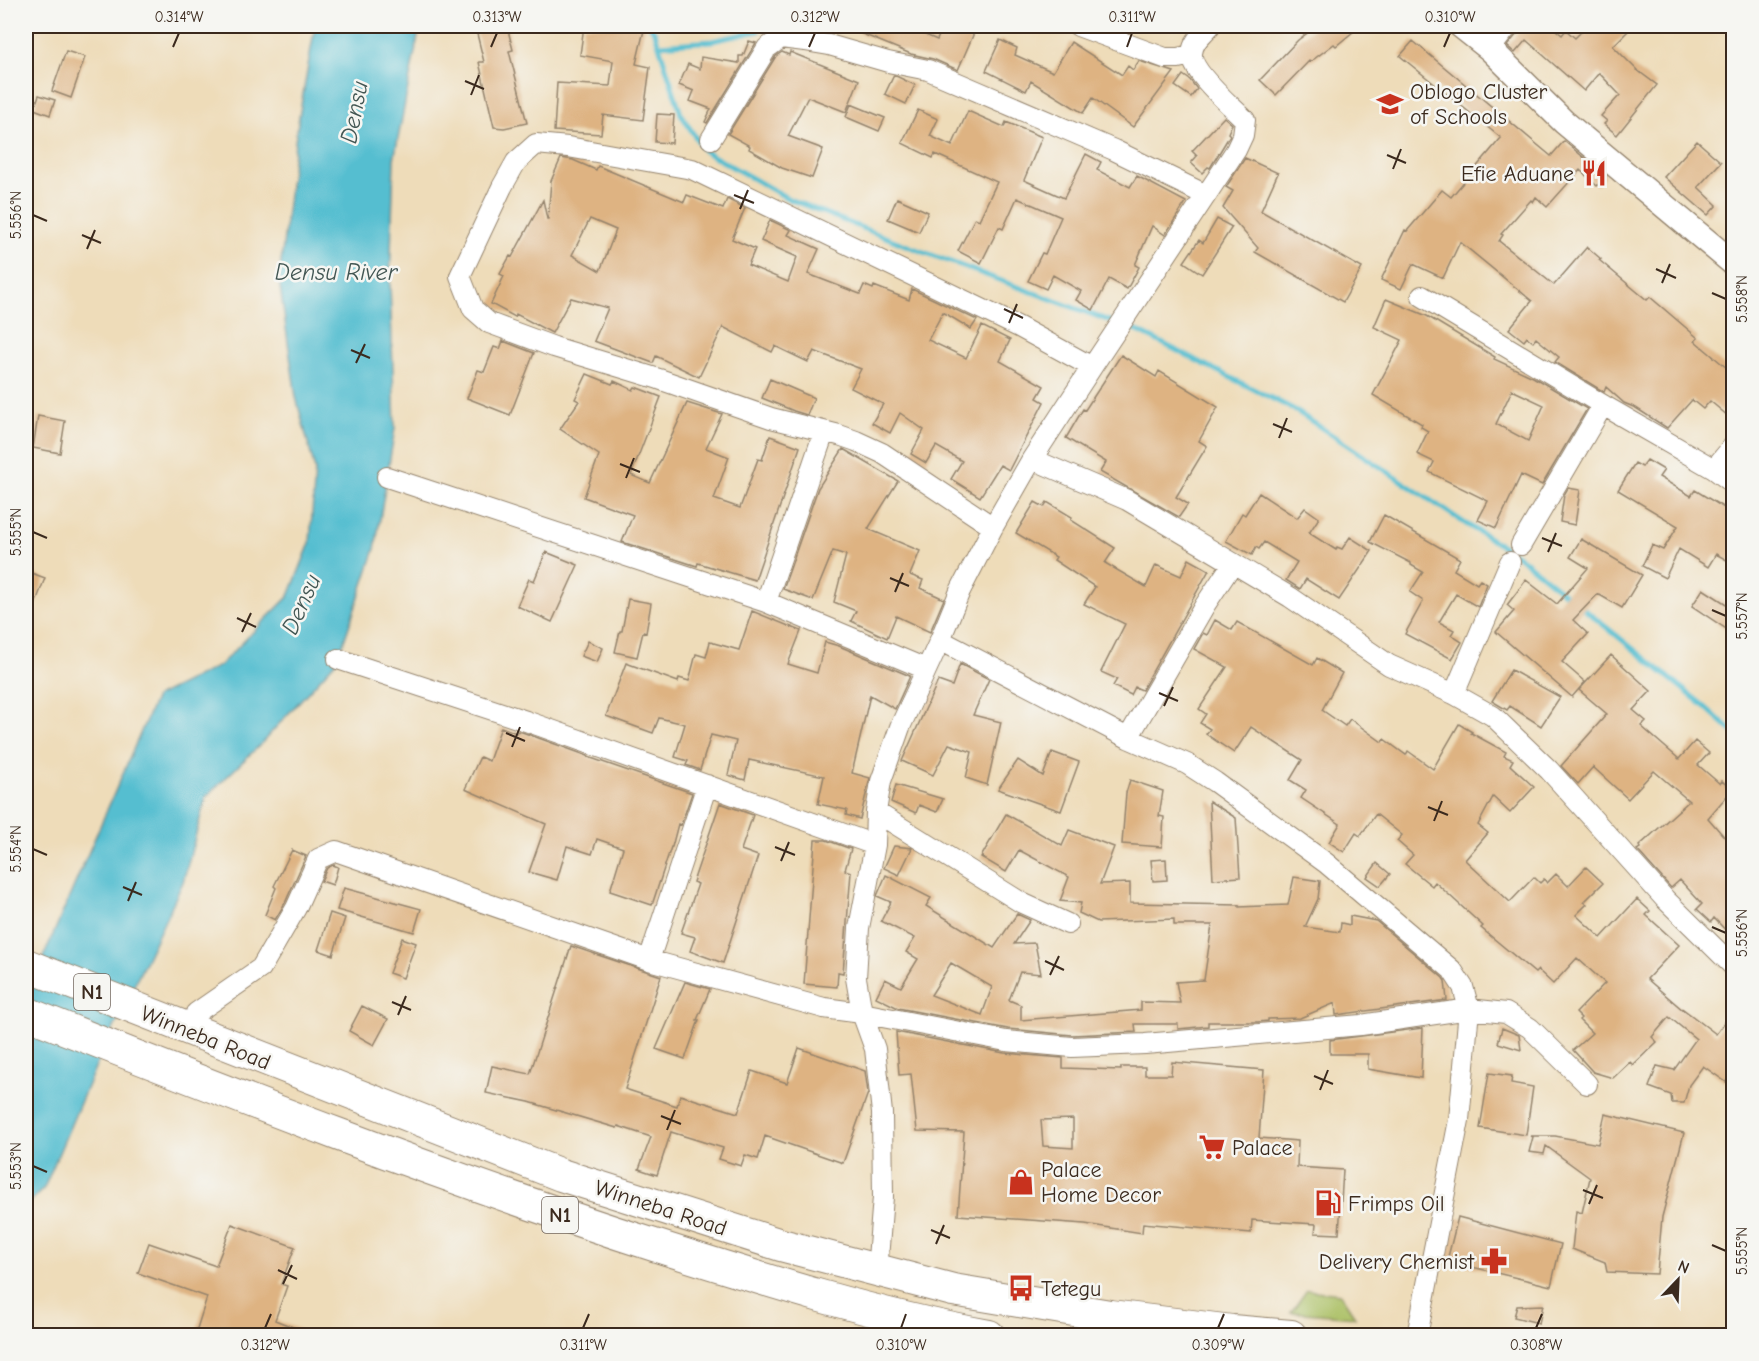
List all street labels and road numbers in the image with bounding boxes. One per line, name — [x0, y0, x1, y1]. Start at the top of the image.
road number: N1 — [74, 974, 110, 1010]
street label: Winneba Road — [137, 1000, 274, 1076]
street label: Winneba Road — [591, 1174, 730, 1242]
road number: N1 — [542, 1197, 578, 1233]

